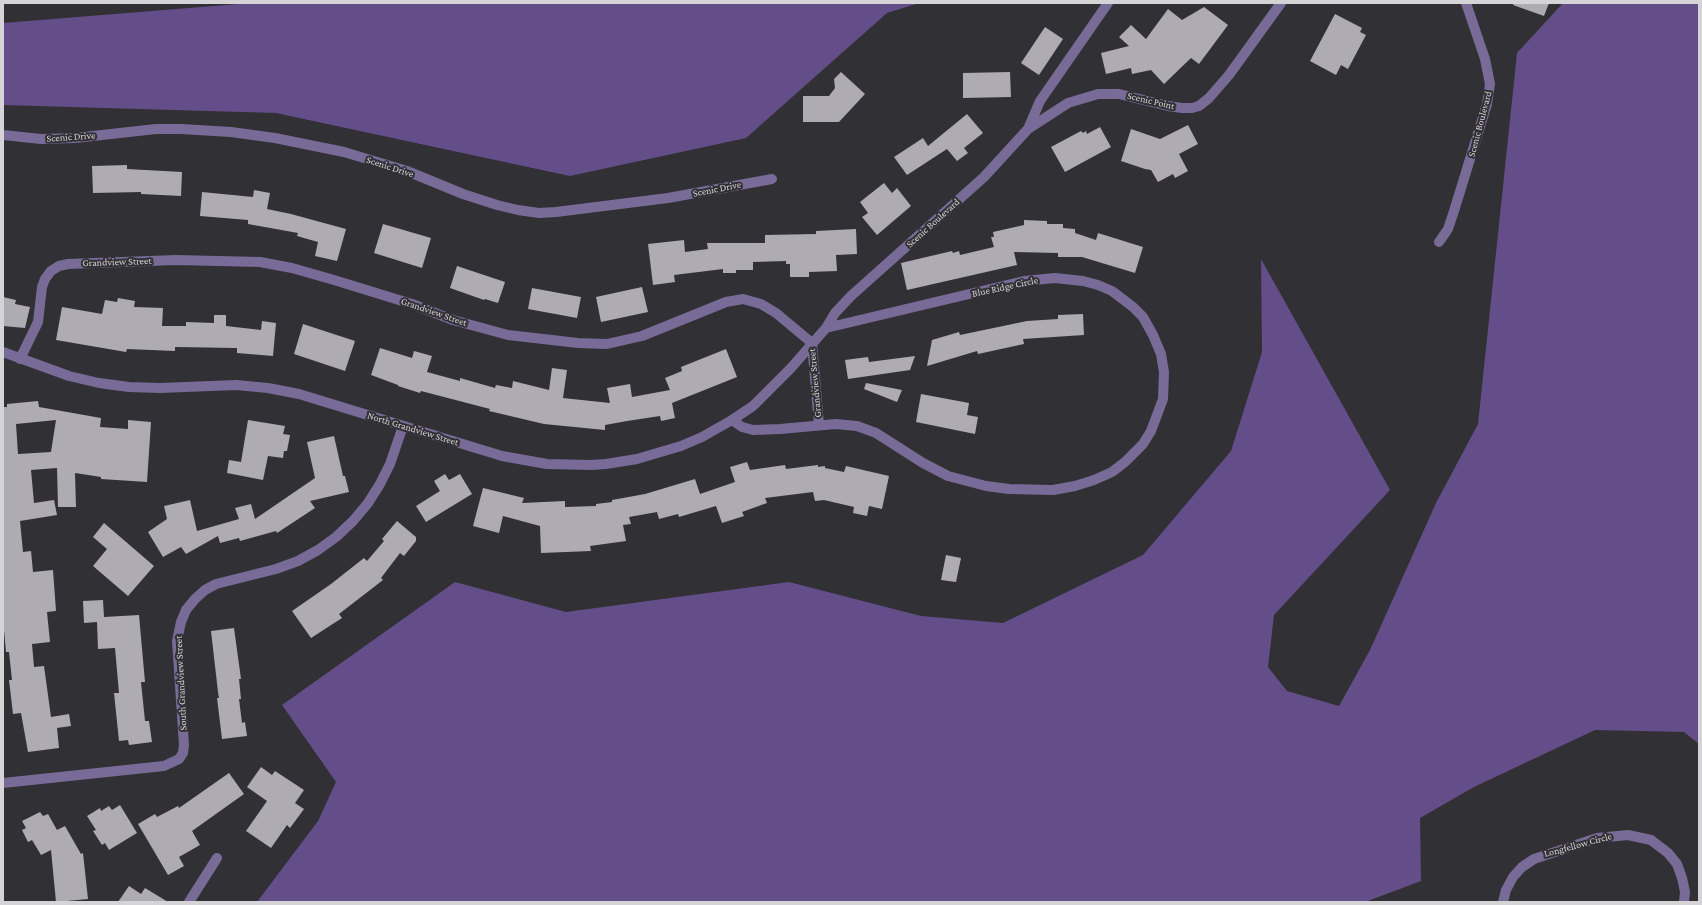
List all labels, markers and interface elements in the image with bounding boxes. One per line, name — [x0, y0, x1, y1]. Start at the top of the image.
street label: Scenic Point — [1126, 90, 1176, 112]
street label: Scenic Boulevard — [1465, 90, 1495, 158]
street label: Scenic Drive — [46, 129, 96, 145]
street label: Scenic Drive — [365, 154, 415, 180]
street label: Scenic Drive — [692, 178, 742, 200]
street label: Scenic Boulevard — [904, 196, 962, 250]
street label: Grandview Street — [82, 255, 152, 269]
street label: Blue Ridge Circle — [971, 274, 1039, 300]
street label: Grandview Street — [399, 295, 469, 329]
street label: Grandview Street — [806, 348, 824, 418]
street label: North Grandview Street — [366, 409, 460, 449]
street label: South Grandview Street — [173, 635, 189, 731]
street label: Longfellow Circle — [1543, 830, 1613, 860]

